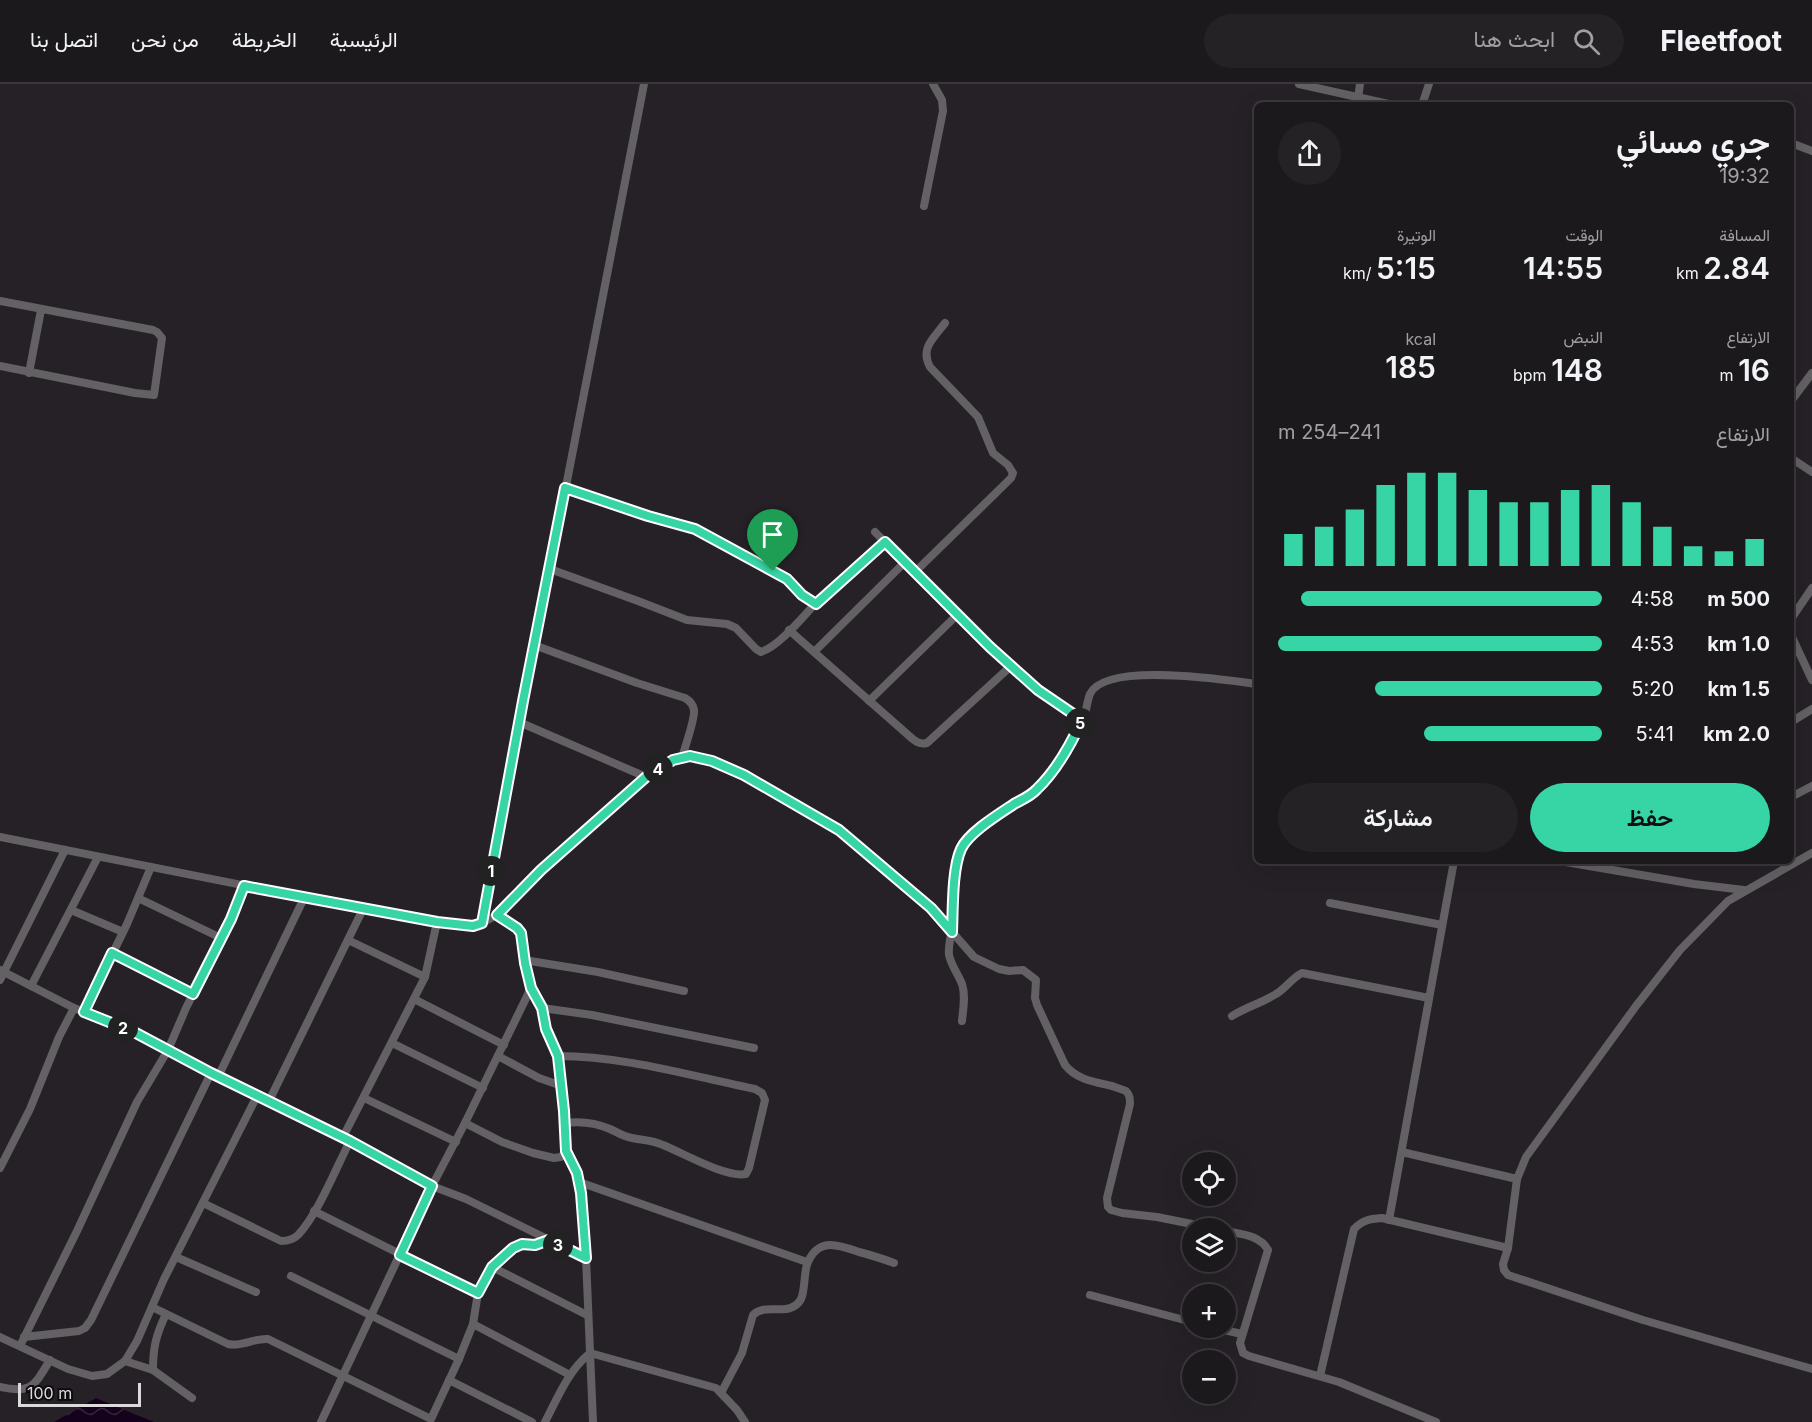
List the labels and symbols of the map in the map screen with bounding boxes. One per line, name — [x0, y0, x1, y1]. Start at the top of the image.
pin — [747, 509, 798, 571]
pin: 5 — [1065, 708, 1095, 738]
pin: 4 — [643, 754, 673, 784]
pin: 1 — [476, 856, 506, 886]
pin: 2 — [108, 1013, 138, 1043]
pin: 3 — [543, 1230, 573, 1260]
scale bar — [18, 1380, 141, 1408]

